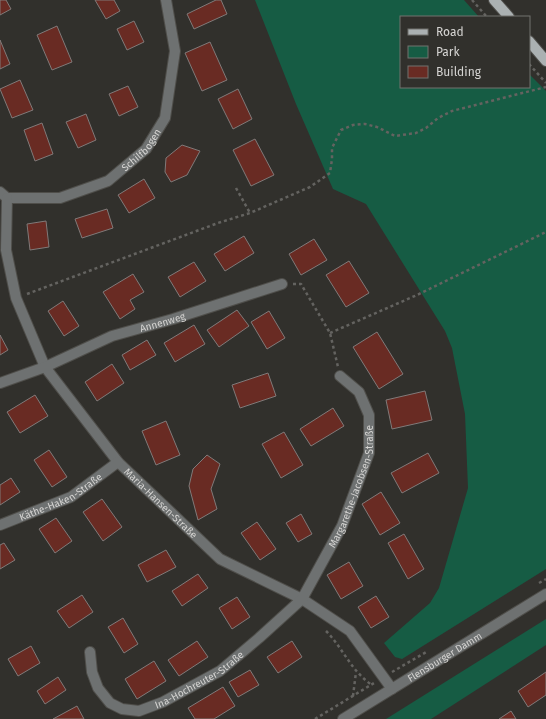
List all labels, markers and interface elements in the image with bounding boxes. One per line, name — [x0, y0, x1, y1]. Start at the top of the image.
legend — [400, 16, 530, 88]
text: Road — [436, 25, 464, 39]
text: Park — [436, 45, 460, 59]
text: Building — [436, 65, 482, 79]
street label: Schilfbogen — [119, 127, 164, 174]
street label: Annenweg — [139, 310, 188, 335]
street label: Margarethe-Jacobsen-Straße — [326, 425, 376, 550]
street label: Maria-Hansen-Straße — [121, 466, 199, 541]
street label: Käthe-Haken-Straße — [18, 471, 105, 524]
street label: Flensburger Damm — [405, 630, 484, 685]
street label: Ina-Hochreuter-Straße — [153, 649, 246, 712]

